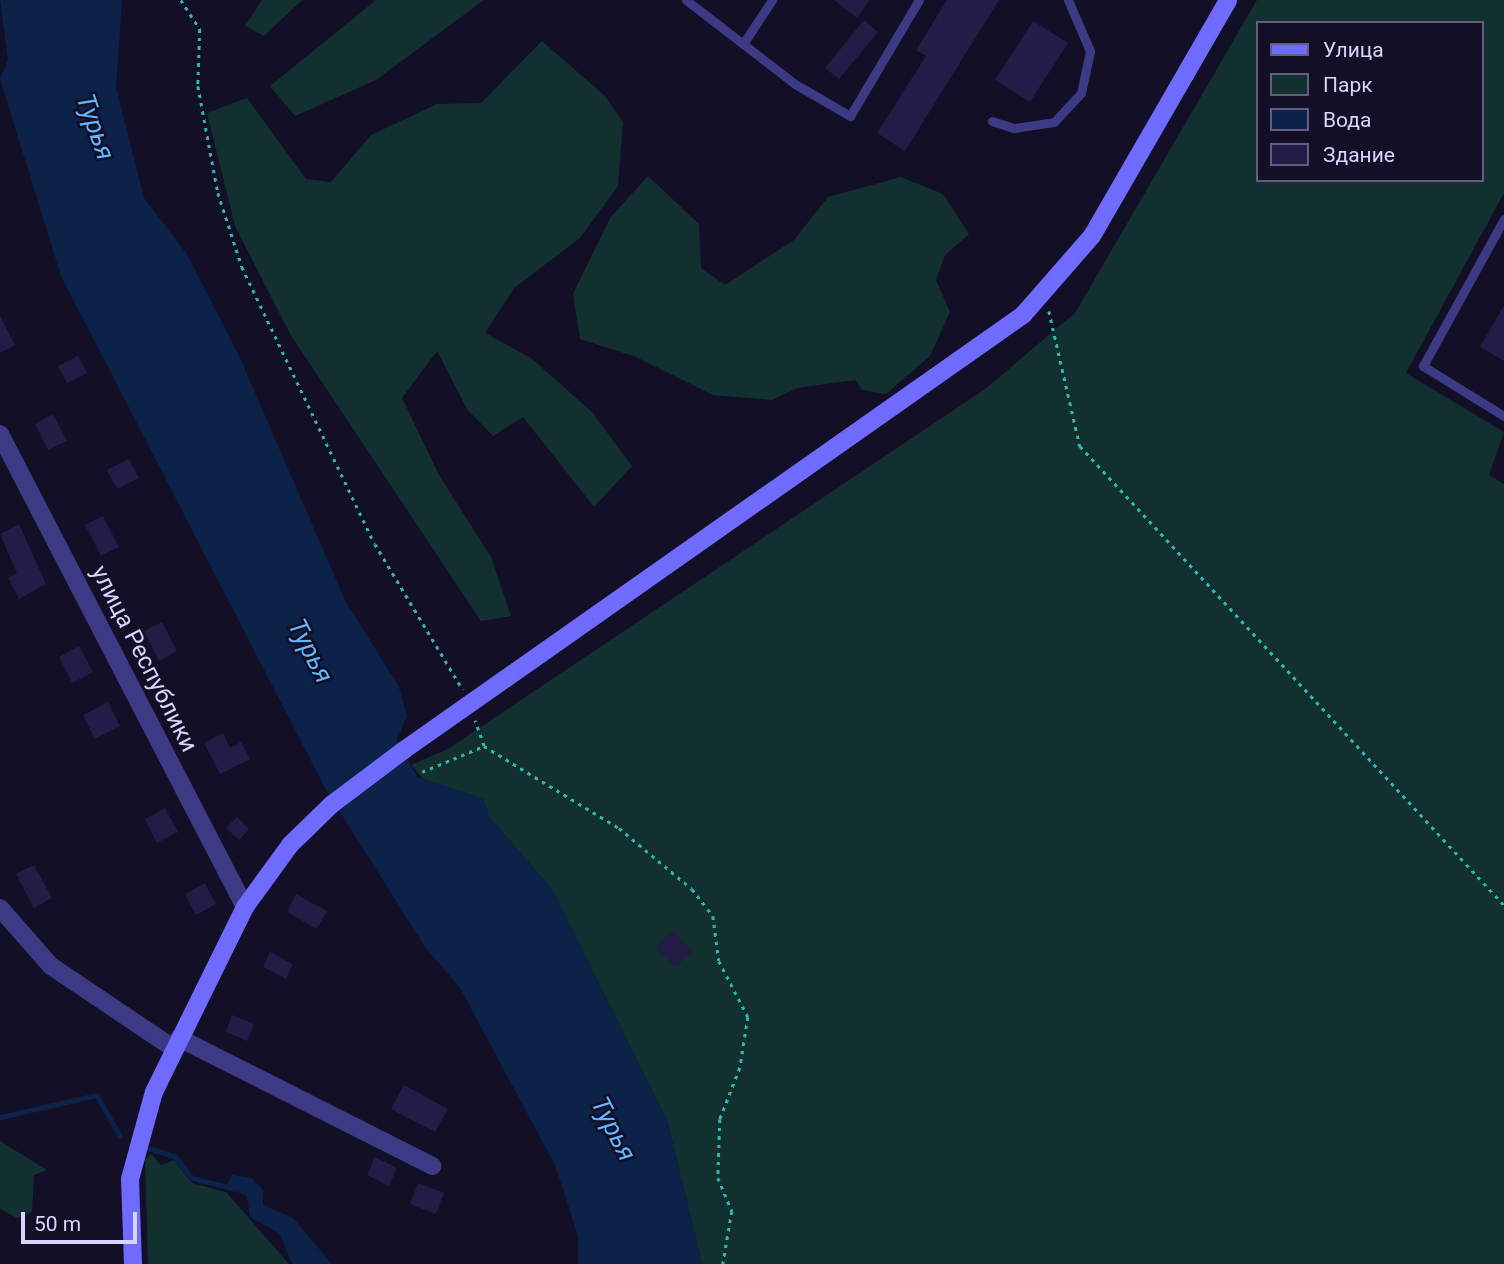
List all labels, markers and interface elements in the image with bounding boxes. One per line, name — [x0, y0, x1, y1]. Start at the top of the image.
legend — [1256, 21, 1483, 182]
text: Улица — [1323, 38, 1384, 62]
text: Парк — [1323, 73, 1373, 97]
water label: Турья — [69, 90, 121, 164]
text: Вода — [1323, 108, 1371, 132]
text: Здание — [1323, 143, 1395, 167]
street label: улица Республики — [85, 561, 203, 757]
water label: Турья — [281, 614, 339, 688]
water label: Турья — [584, 1092, 642, 1166]
scale bar — [24, 1198, 140, 1242]
text: 50 m — [34, 1212, 81, 1236]

